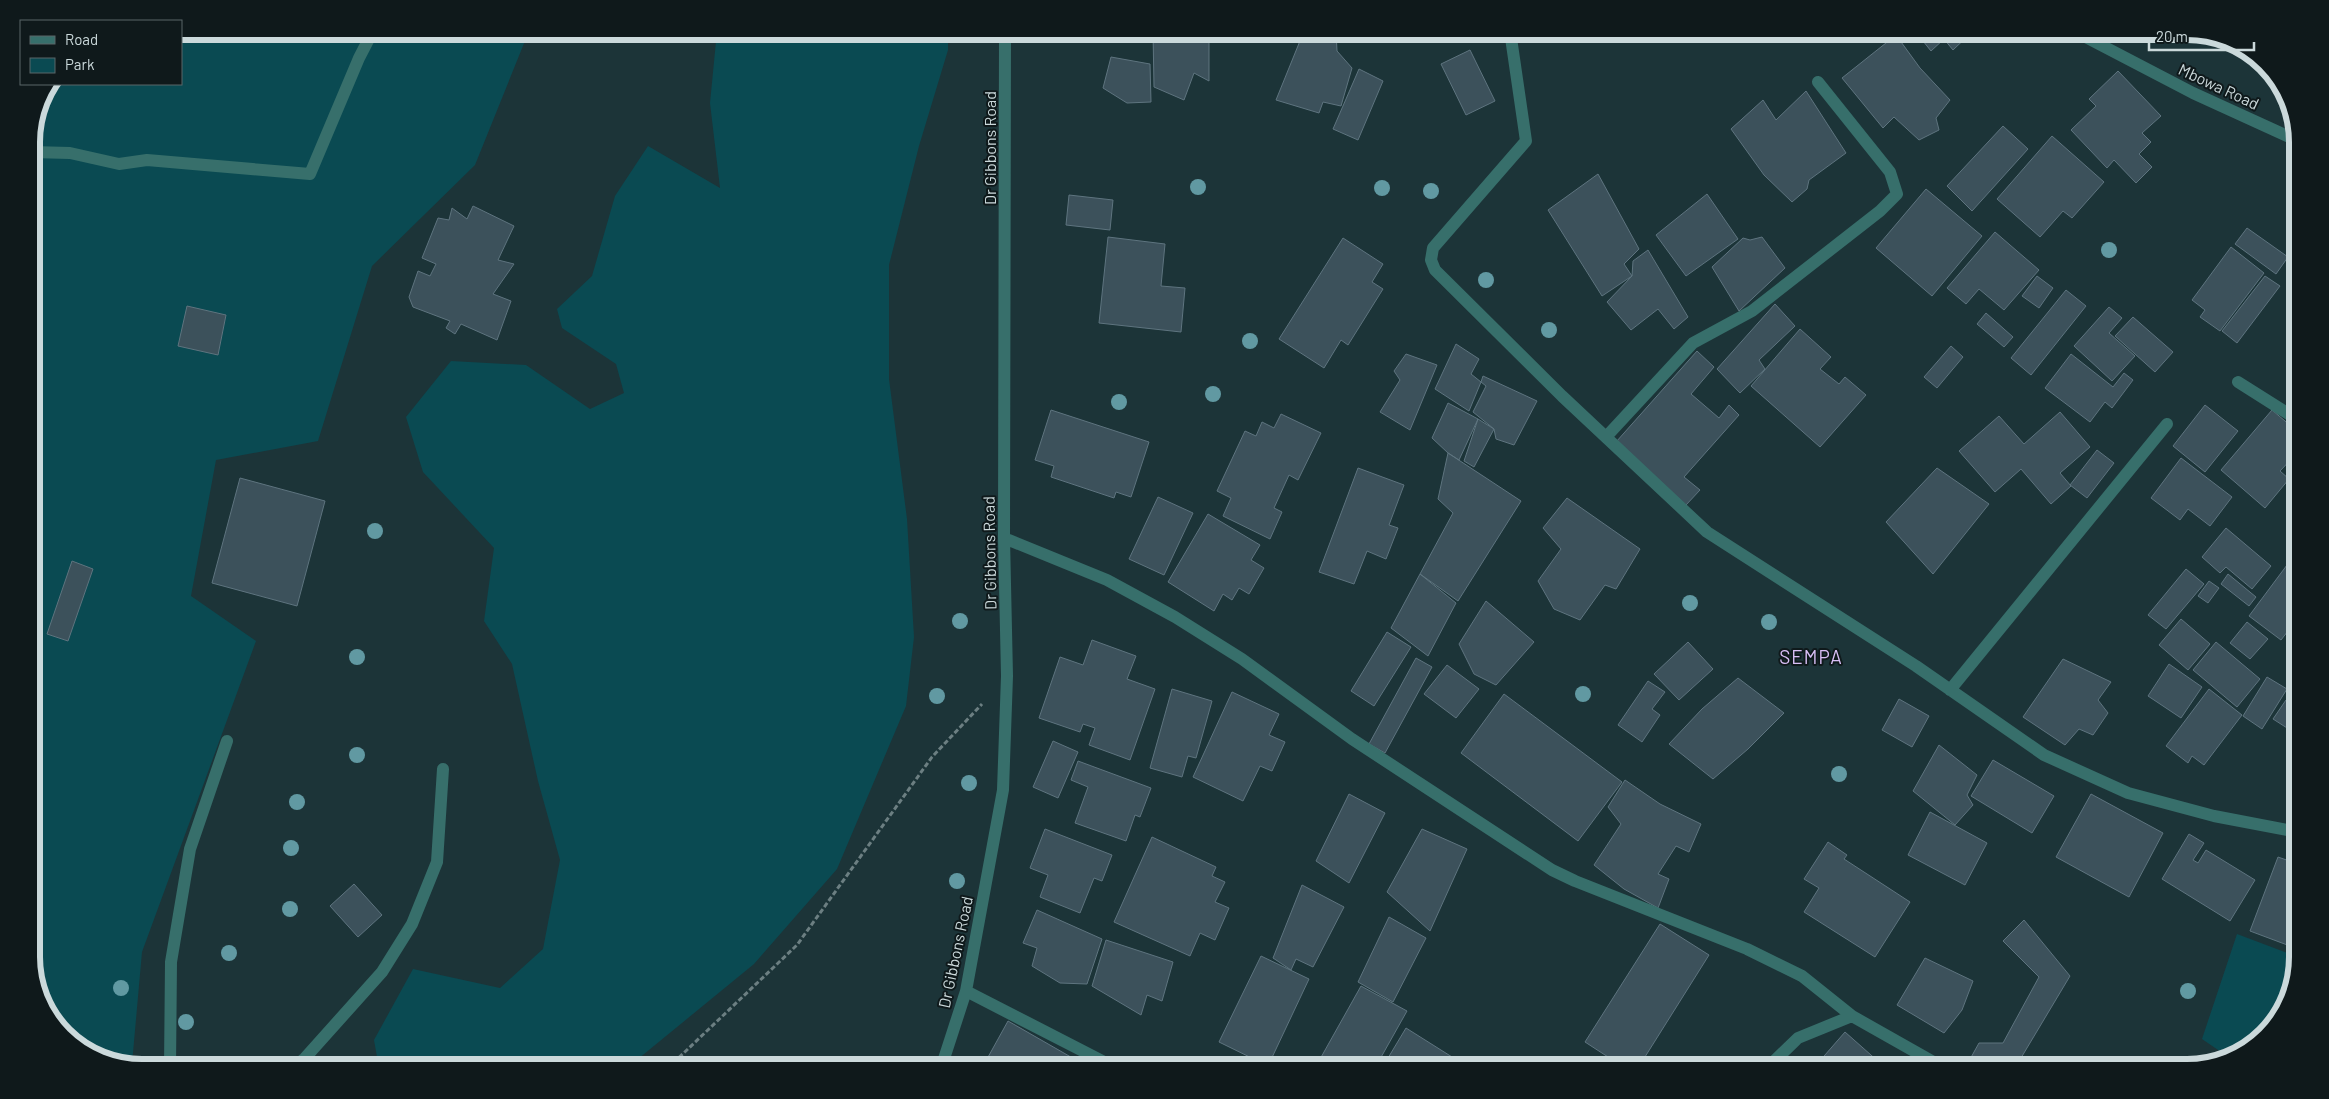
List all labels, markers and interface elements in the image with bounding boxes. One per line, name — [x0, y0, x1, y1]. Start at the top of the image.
legend — [20, 20, 182, 85]
scale bar — [2149, 20, 2254, 52]
text: 20 m — [2156, 27, 2188, 45]
text: Road — [65, 30, 98, 48]
text: Park — [65, 55, 95, 73]
street label: Mbowa Road — [2176, 59, 2262, 113]
street label: Dr Gibbons Road — [980, 91, 999, 205]
street label: Dr Gibbons Road — [979, 496, 999, 610]
district label: SEMPA — [1779, 645, 1843, 668]
street label: Dr Gibbons Road — [934, 894, 976, 1010]

